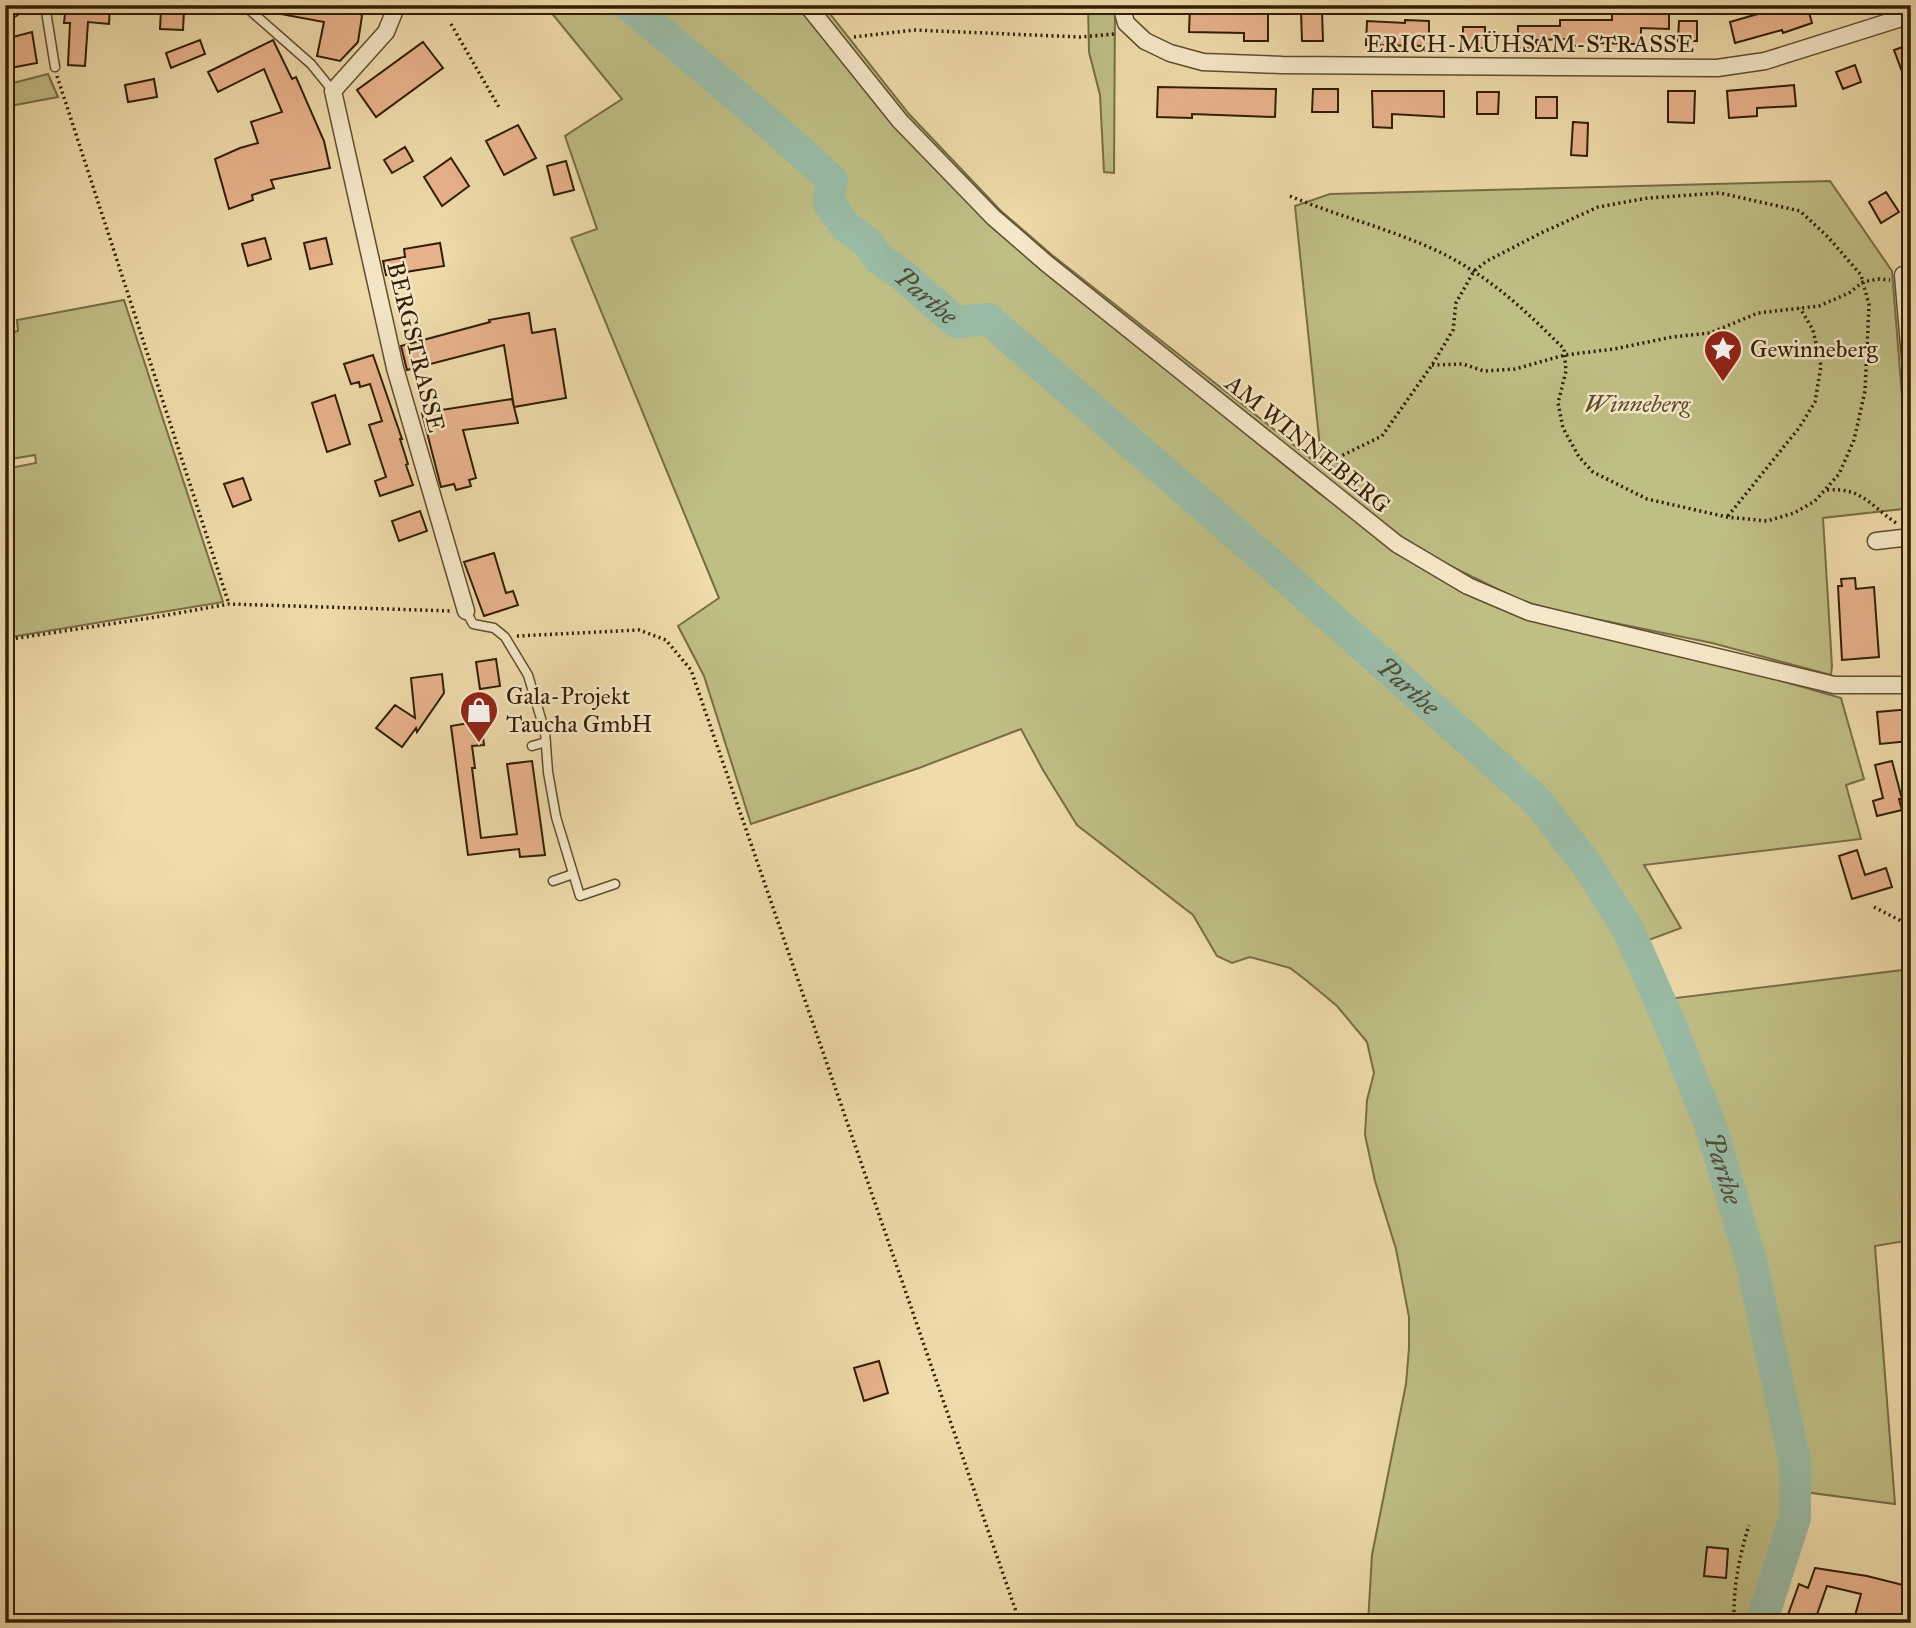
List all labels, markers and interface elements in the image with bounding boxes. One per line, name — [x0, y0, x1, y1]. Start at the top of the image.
street label: ERICH-MÜHSAM-STRASSE — [1366, 29, 1694, 59]
street label: BERGSTRASSE — [380, 259, 452, 435]
water label: Parthe — [888, 260, 965, 333]
place icon: Gewinneberg — [1702, 328, 1744, 383]
place label: Gewinneberg — [1750, 334, 1878, 364]
street label: AM WINNEBERG — [1219, 368, 1397, 520]
park label: Winneberg — [1584, 389, 1692, 419]
water label: Parthe — [1370, 650, 1447, 723]
place label: Gala-Projekt Taucha GmbH — [506, 681, 652, 739]
shop icon: Gala-Projekt Taucha GmbH — [458, 689, 500, 744]
water label: Parthe — [1698, 1129, 1750, 1209]

